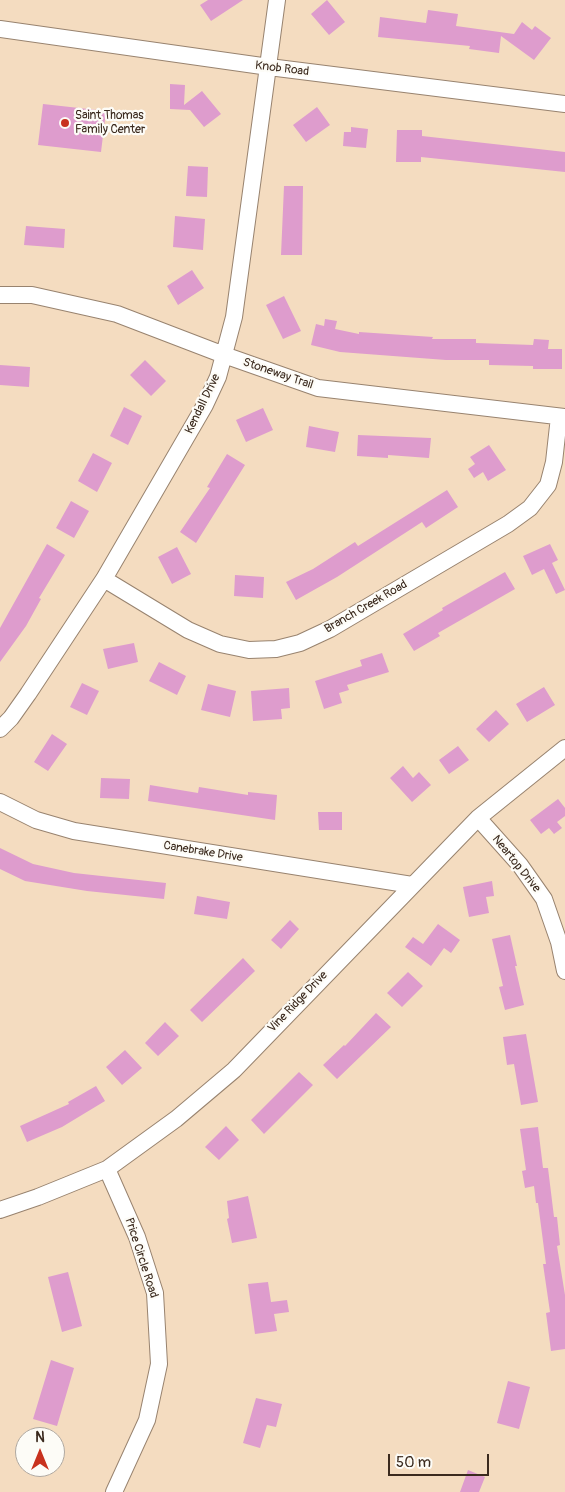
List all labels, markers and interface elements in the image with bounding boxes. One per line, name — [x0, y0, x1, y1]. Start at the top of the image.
street label: Knob Road — [254, 59, 310, 79]
place label: Saint Thomas Family Center — [75, 109, 145, 137]
marker: Saint Thomas Family Center — [59, 117, 71, 129]
street label: Stoneway Trail — [241, 355, 315, 393]
street label: Kendall Drive — [182, 372, 224, 436]
street label: Branch Creek Road — [322, 577, 410, 637]
street label: Neartop Drive — [489, 833, 543, 895]
street label: Canebrake Drive — [162, 839, 244, 865]
street label: Vine Ridge Drive — [265, 968, 331, 1036]
street label: Price Circle Road — [121, 1216, 161, 1300]
north arrow — [15, 1427, 65, 1477]
text: N — [35, 1429, 45, 1446]
scale bar — [390, 1444, 491, 1476]
text: 50 m — [396, 1453, 431, 1472]

